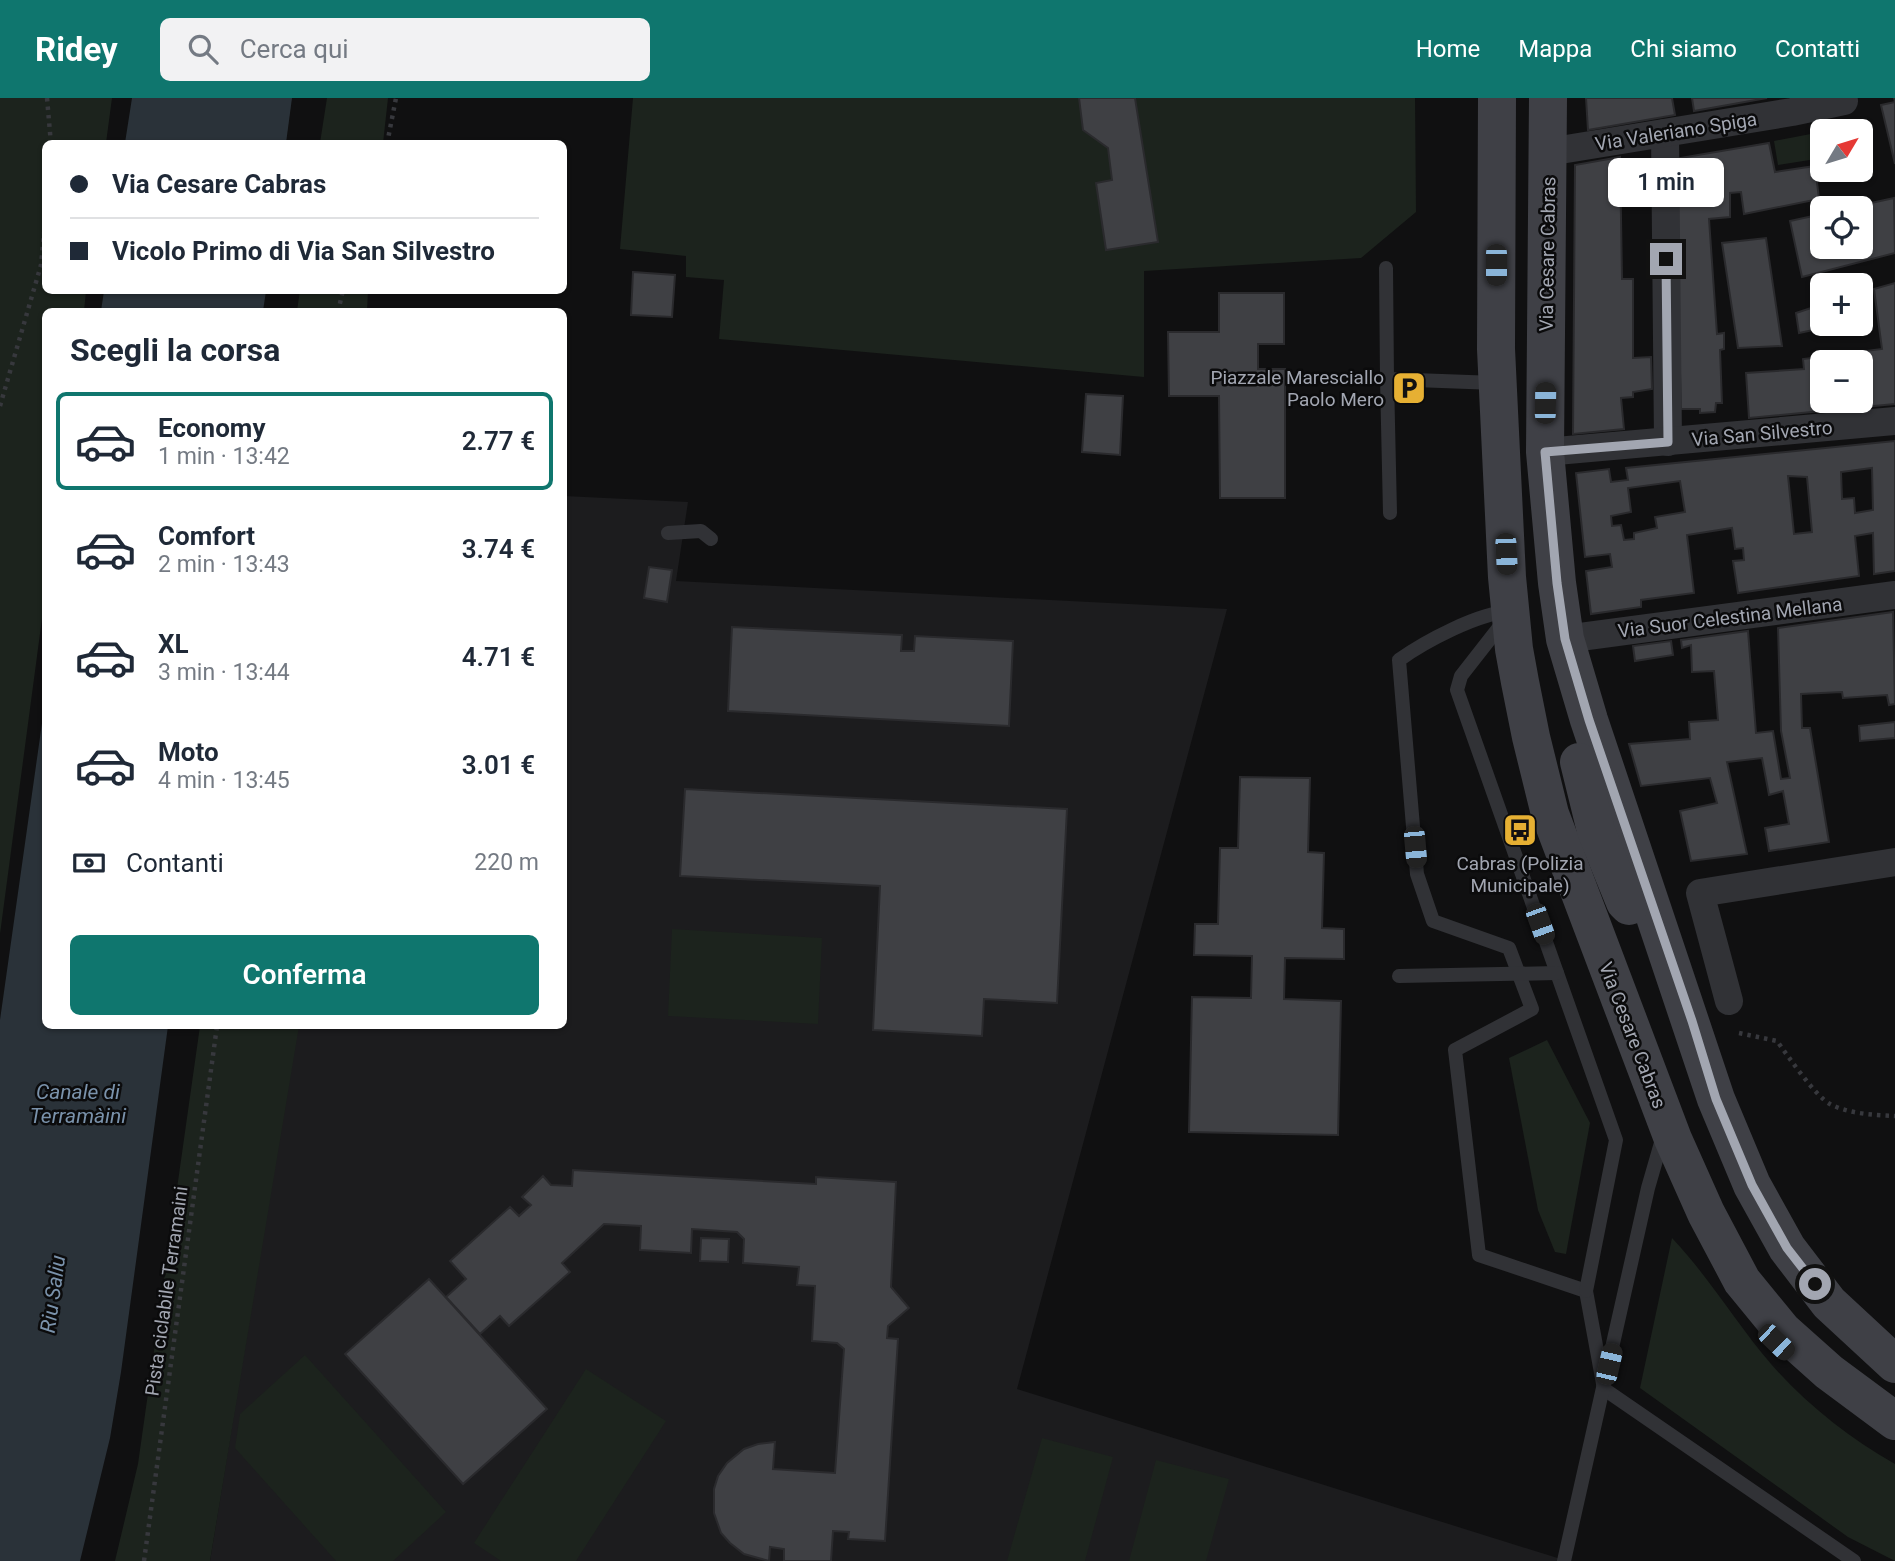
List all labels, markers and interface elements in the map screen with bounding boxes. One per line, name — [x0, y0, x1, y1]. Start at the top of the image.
search box — [160, 18, 650, 81]
text: Ridey — [35, 30, 118, 69]
icon: search — [184, 30, 222, 68]
text: Cerca qui — [240, 34, 349, 64]
text: Home — [1416, 35, 1480, 63]
text: Mappa — [1518, 35, 1592, 63]
text: Chi siamo — [1630, 35, 1737, 63]
text: Contatti — [1775, 35, 1860, 63]
street label: Via Valeriano Spiga — [1594, 107, 1759, 156]
north arrow — [1810, 119, 1872, 182]
map controls — [1810, 119, 1873, 413]
callout: 1 min — [1608, 158, 1724, 206]
text: Via Cesare Cabras — [112, 169, 326, 199]
text: 1 min — [1637, 169, 1695, 196]
street label: Via Cesare Cabras — [1535, 176, 1560, 332]
button: locate — [1810, 196, 1873, 259]
text: Vicolo Primo di Via San Silvestro — [112, 236, 495, 266]
route end — [1650, 243, 1682, 275]
car — [1486, 244, 1507, 286]
button: + — [1810, 273, 1873, 336]
text: Scegli la corsa — [70, 331, 280, 369]
button: − — [1810, 350, 1873, 413]
place label: Piazzale Maresciallo Paolo Mero — [1210, 366, 1384, 411]
parking icon: Piazzale Maresciallo Paolo Mero — [1390, 369, 1428, 407]
car — [1535, 382, 1556, 424]
icon: car — [74, 410, 137, 473]
text: Economy — [158, 413, 265, 443]
street label: Via San Silvestro — [1691, 416, 1833, 451]
text: 2.77 € — [462, 426, 535, 456]
text: 1 min · 13:42 — [158, 443, 290, 470]
icon: car — [74, 518, 137, 581]
text: Comfort — [158, 521, 255, 551]
car — [1495, 532, 1518, 576]
text: 3.74 € — [462, 534, 535, 564]
text: 2 min · 13:43 — [158, 551, 290, 578]
street label: Via Suor Celestina Mellana — [1617, 592, 1844, 643]
icon: car — [74, 626, 137, 689]
text: XL — [158, 629, 189, 659]
text: 4.71 € — [462, 642, 535, 672]
text: 3 min · 13:44 — [158, 659, 290, 686]
icon: car — [74, 734, 137, 797]
text: Moto — [158, 737, 219, 767]
text: 3.01 € — [462, 750, 535, 780]
text: 4 min · 13:45 — [158, 767, 290, 794]
bus stop icon: Cabras (Polizia Municipale) — [1501, 811, 1539, 849]
car — [1403, 825, 1428, 869]
icon: cash — [70, 844, 108, 882]
text: Contanti — [126, 848, 224, 878]
text: 220 m — [474, 849, 539, 876]
place label: Cabras (Polizia Municipale) — [1456, 852, 1584, 897]
car — [1523, 901, 1558, 947]
button: Conferma — [70, 935, 539, 1015]
street label: Via Cesare Cabras — [1594, 959, 1671, 1112]
water label: Canale di Terramàini — [30, 1080, 126, 1128]
street label: Pista ciclabile Terramaini — [140, 1185, 193, 1397]
water label: Riu Saliu — [36, 1254, 70, 1334]
route start — [1799, 1268, 1831, 1300]
car — [1754, 1320, 1799, 1364]
car — [1595, 1341, 1624, 1387]

